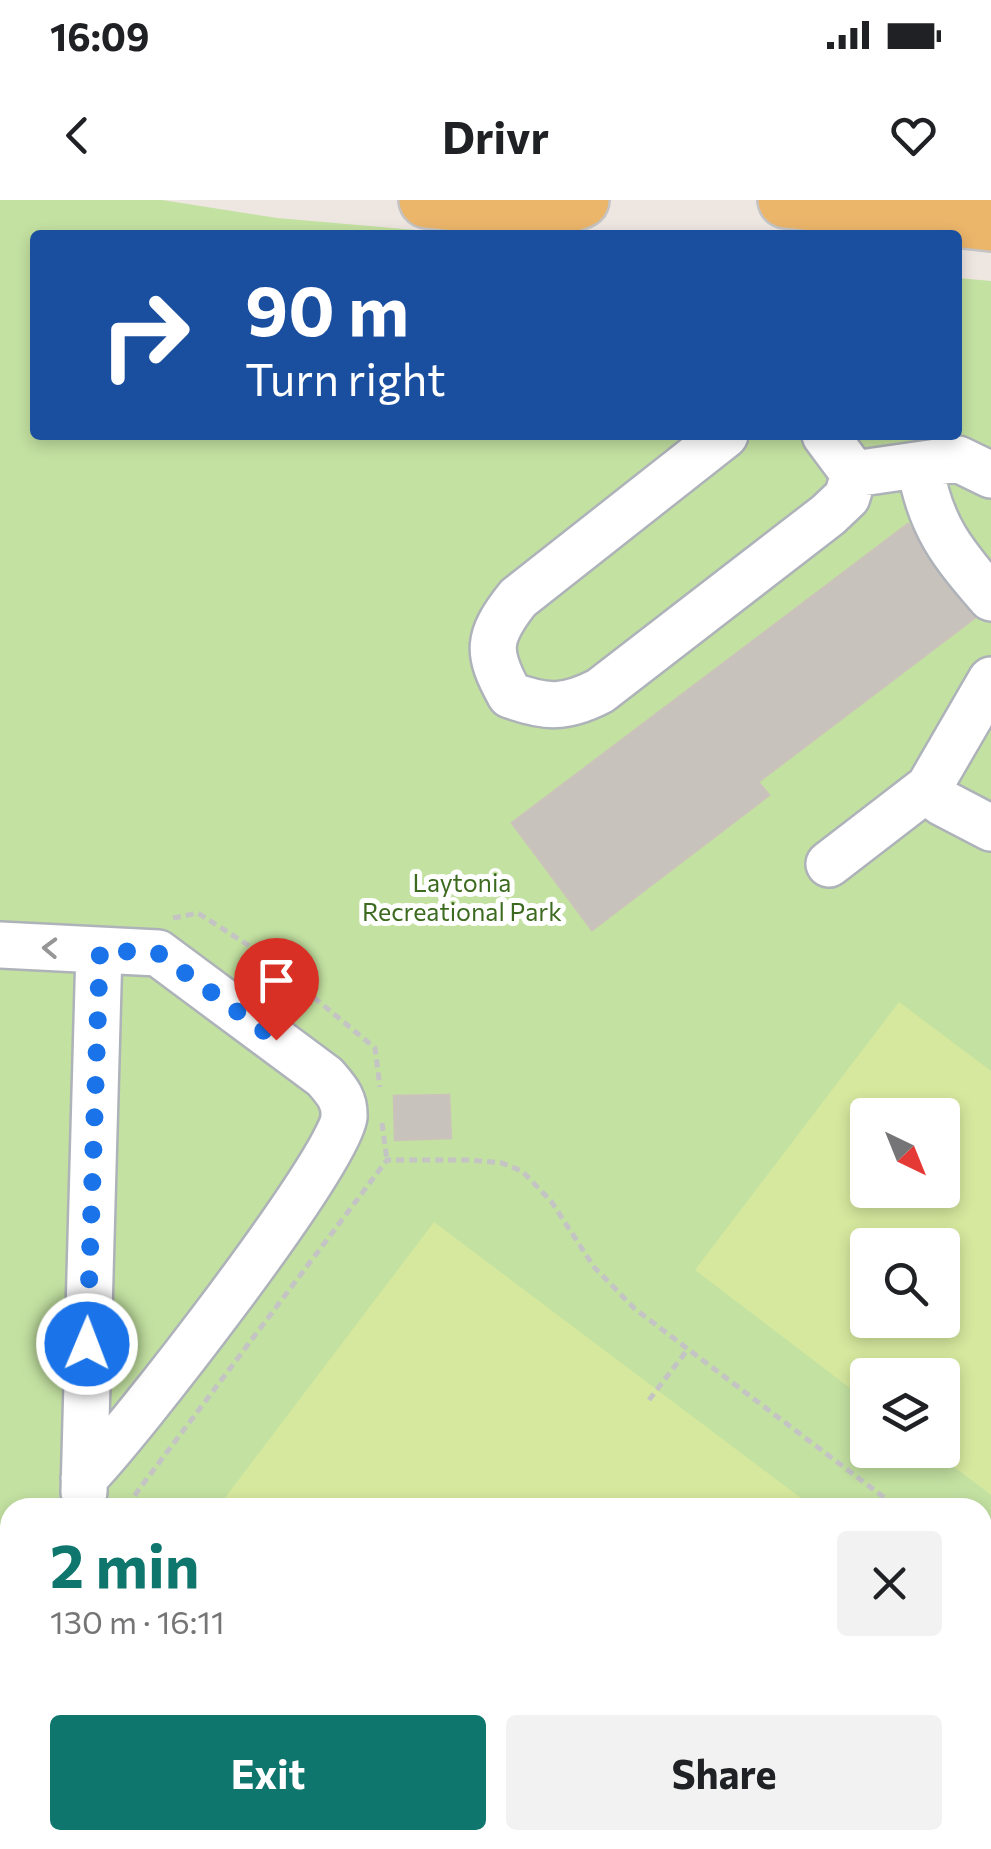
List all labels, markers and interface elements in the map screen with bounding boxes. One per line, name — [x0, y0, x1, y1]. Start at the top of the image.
text: 16:09 — [50, 12, 149, 59]
icon: back — [50, 108, 105, 163]
text: Drivr — [442, 108, 549, 163]
icon: heart — [886, 108, 941, 163]
text: 90 m — [245, 265, 409, 350]
icon: right — [80, 270, 210, 400]
text: Turn right — [245, 350, 446, 405]
park label: Laytonia Recreational Park — [362, 867, 562, 926]
one-way arrow — [41, 937, 57, 958]
pin — [234, 938, 319, 1041]
icon: arrive — [249, 953, 304, 1008]
north arrow — [850, 1098, 960, 1208]
map controls — [850, 1098, 960, 1468]
button: search — [850, 1228, 960, 1338]
position arrow — [35, 1292, 139, 1396]
button: layers — [850, 1358, 960, 1468]
text: 2 min — [50, 1527, 199, 1600]
button: close — [837, 1531, 942, 1636]
text: 130 m · 16:11 — [50, 1601, 225, 1641]
button: Exit — [50, 1715, 486, 1830]
button: Share — [506, 1715, 942, 1830]

